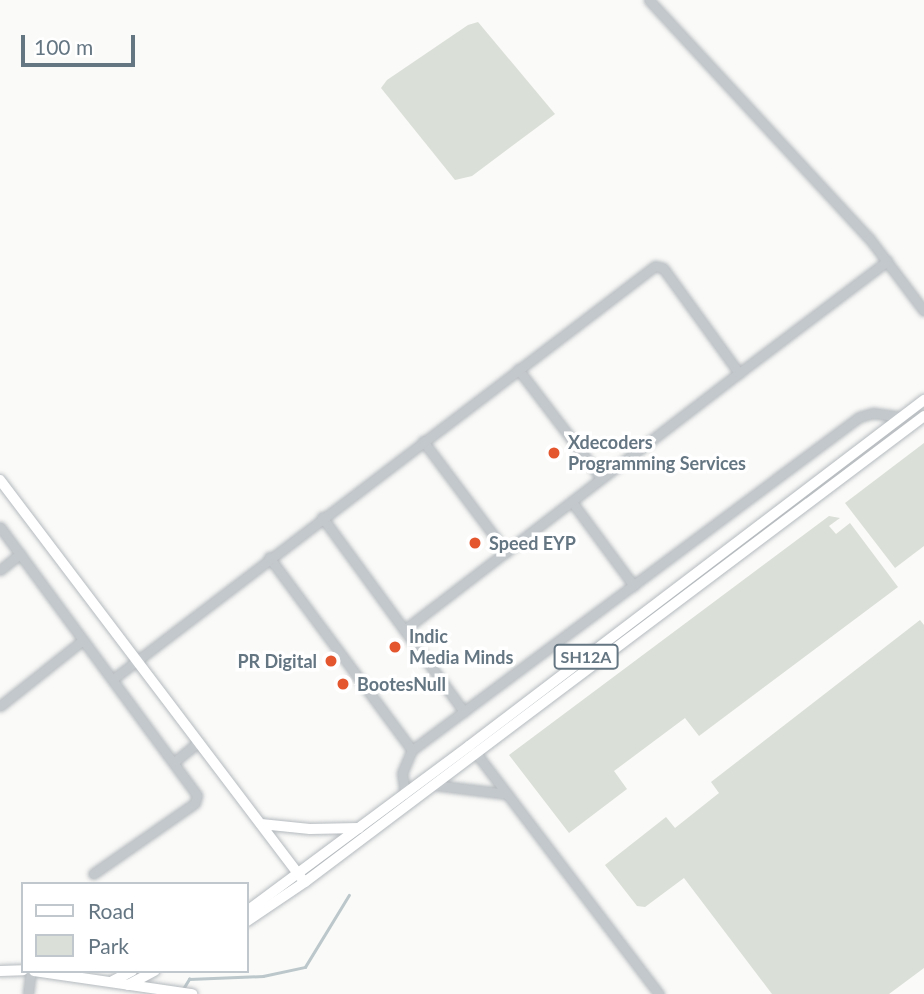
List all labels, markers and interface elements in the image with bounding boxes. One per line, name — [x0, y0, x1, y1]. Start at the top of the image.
scale bar — [24, 21, 138, 65]
text: 100 m — [34, 34, 93, 59]
place label: Xdecoders Programming Services — [568, 432, 746, 474]
marker: Xdecoders Programming Services — [546, 445, 562, 461]
place label: Speed EYP — [489, 532, 576, 554]
marker: Speed EYP — [467, 535, 483, 551]
place label: Indic Media Minds — [409, 626, 513, 668]
marker: Indic Media Minds — [387, 639, 403, 655]
road number: SH12A — [553, 644, 619, 670]
place label: PR Digital — [237, 650, 317, 672]
marker: PR Digital — [323, 653, 339, 669]
place label: BootesNull — [357, 673, 446, 695]
marker: BootesNull — [335, 676, 351, 692]
legend — [21, 882, 248, 973]
text: Road — [88, 898, 135, 923]
text: Park — [88, 933, 129, 958]

